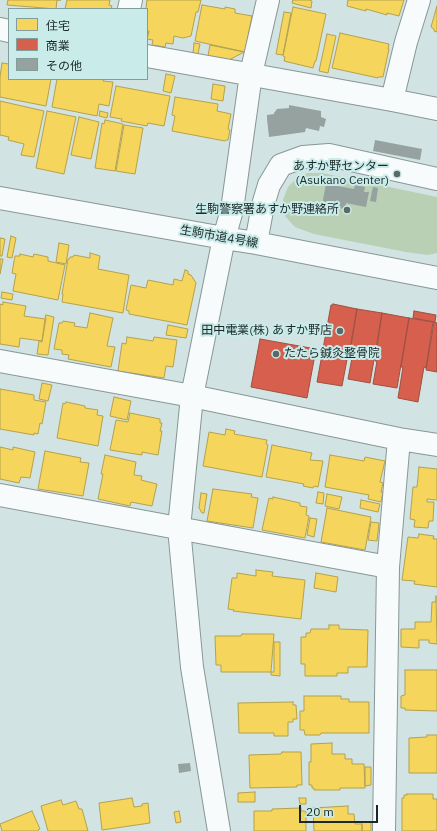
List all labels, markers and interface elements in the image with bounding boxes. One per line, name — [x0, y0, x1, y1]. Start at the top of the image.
legend — [8, 8, 148, 80]
text: 住宅 — [46, 18, 70, 33]
text: 商業 — [46, 38, 70, 53]
text: その他 — [46, 58, 82, 73]
place label: あすか野センター (Asukano Center) — [293, 160, 389, 188]
marker: あすか野センター (Asukano Center) — [392, 169, 402, 179]
place label: 生駒警察署あすか野連絡所 — [195, 203, 339, 217]
marker: 生駒警察署あすか野連絡所 — [342, 205, 352, 215]
street label: 生駒市道4号線 — [179, 223, 259, 251]
place label: 田中電業(株) あすか野店 — [201, 324, 332, 338]
marker: 田中電業(株) あすか野店 — [335, 326, 345, 336]
place label: たたら鍼灸整骨院 — [284, 347, 380, 361]
marker: たたら鍼灸整骨院 — [271, 349, 281, 359]
scale bar — [301, 797, 380, 823]
text: 20 m — [306, 804, 334, 819]

